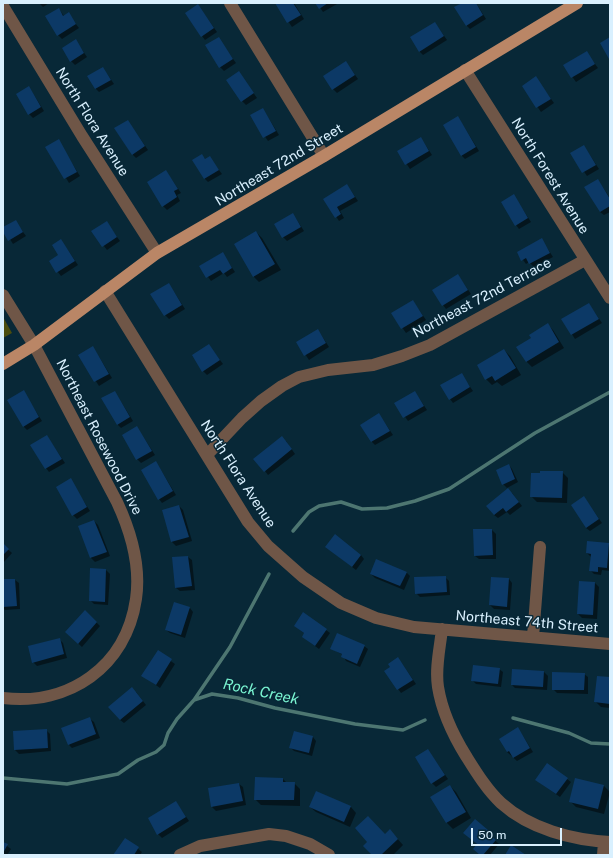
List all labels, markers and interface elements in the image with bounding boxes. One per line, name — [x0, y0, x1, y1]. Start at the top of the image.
street label: North Flora Avenue — [52, 64, 132, 180]
street label: North Forest Avenue — [507, 115, 593, 237]
street label: Northeast 72nd Street — [212, 120, 346, 210]
street label: Northeast 72nd Terrace — [410, 254, 554, 342]
street label: Northeast Rosewood Drive — [52, 356, 146, 518]
street label: North Flora Avenue — [197, 417, 279, 531]
street label: Northeast 74th Street — [455, 607, 599, 637]
water label: Rock Creek — [221, 675, 301, 709]
scale bar — [473, 820, 564, 846]
text: 50 m — [478, 828, 506, 842]

